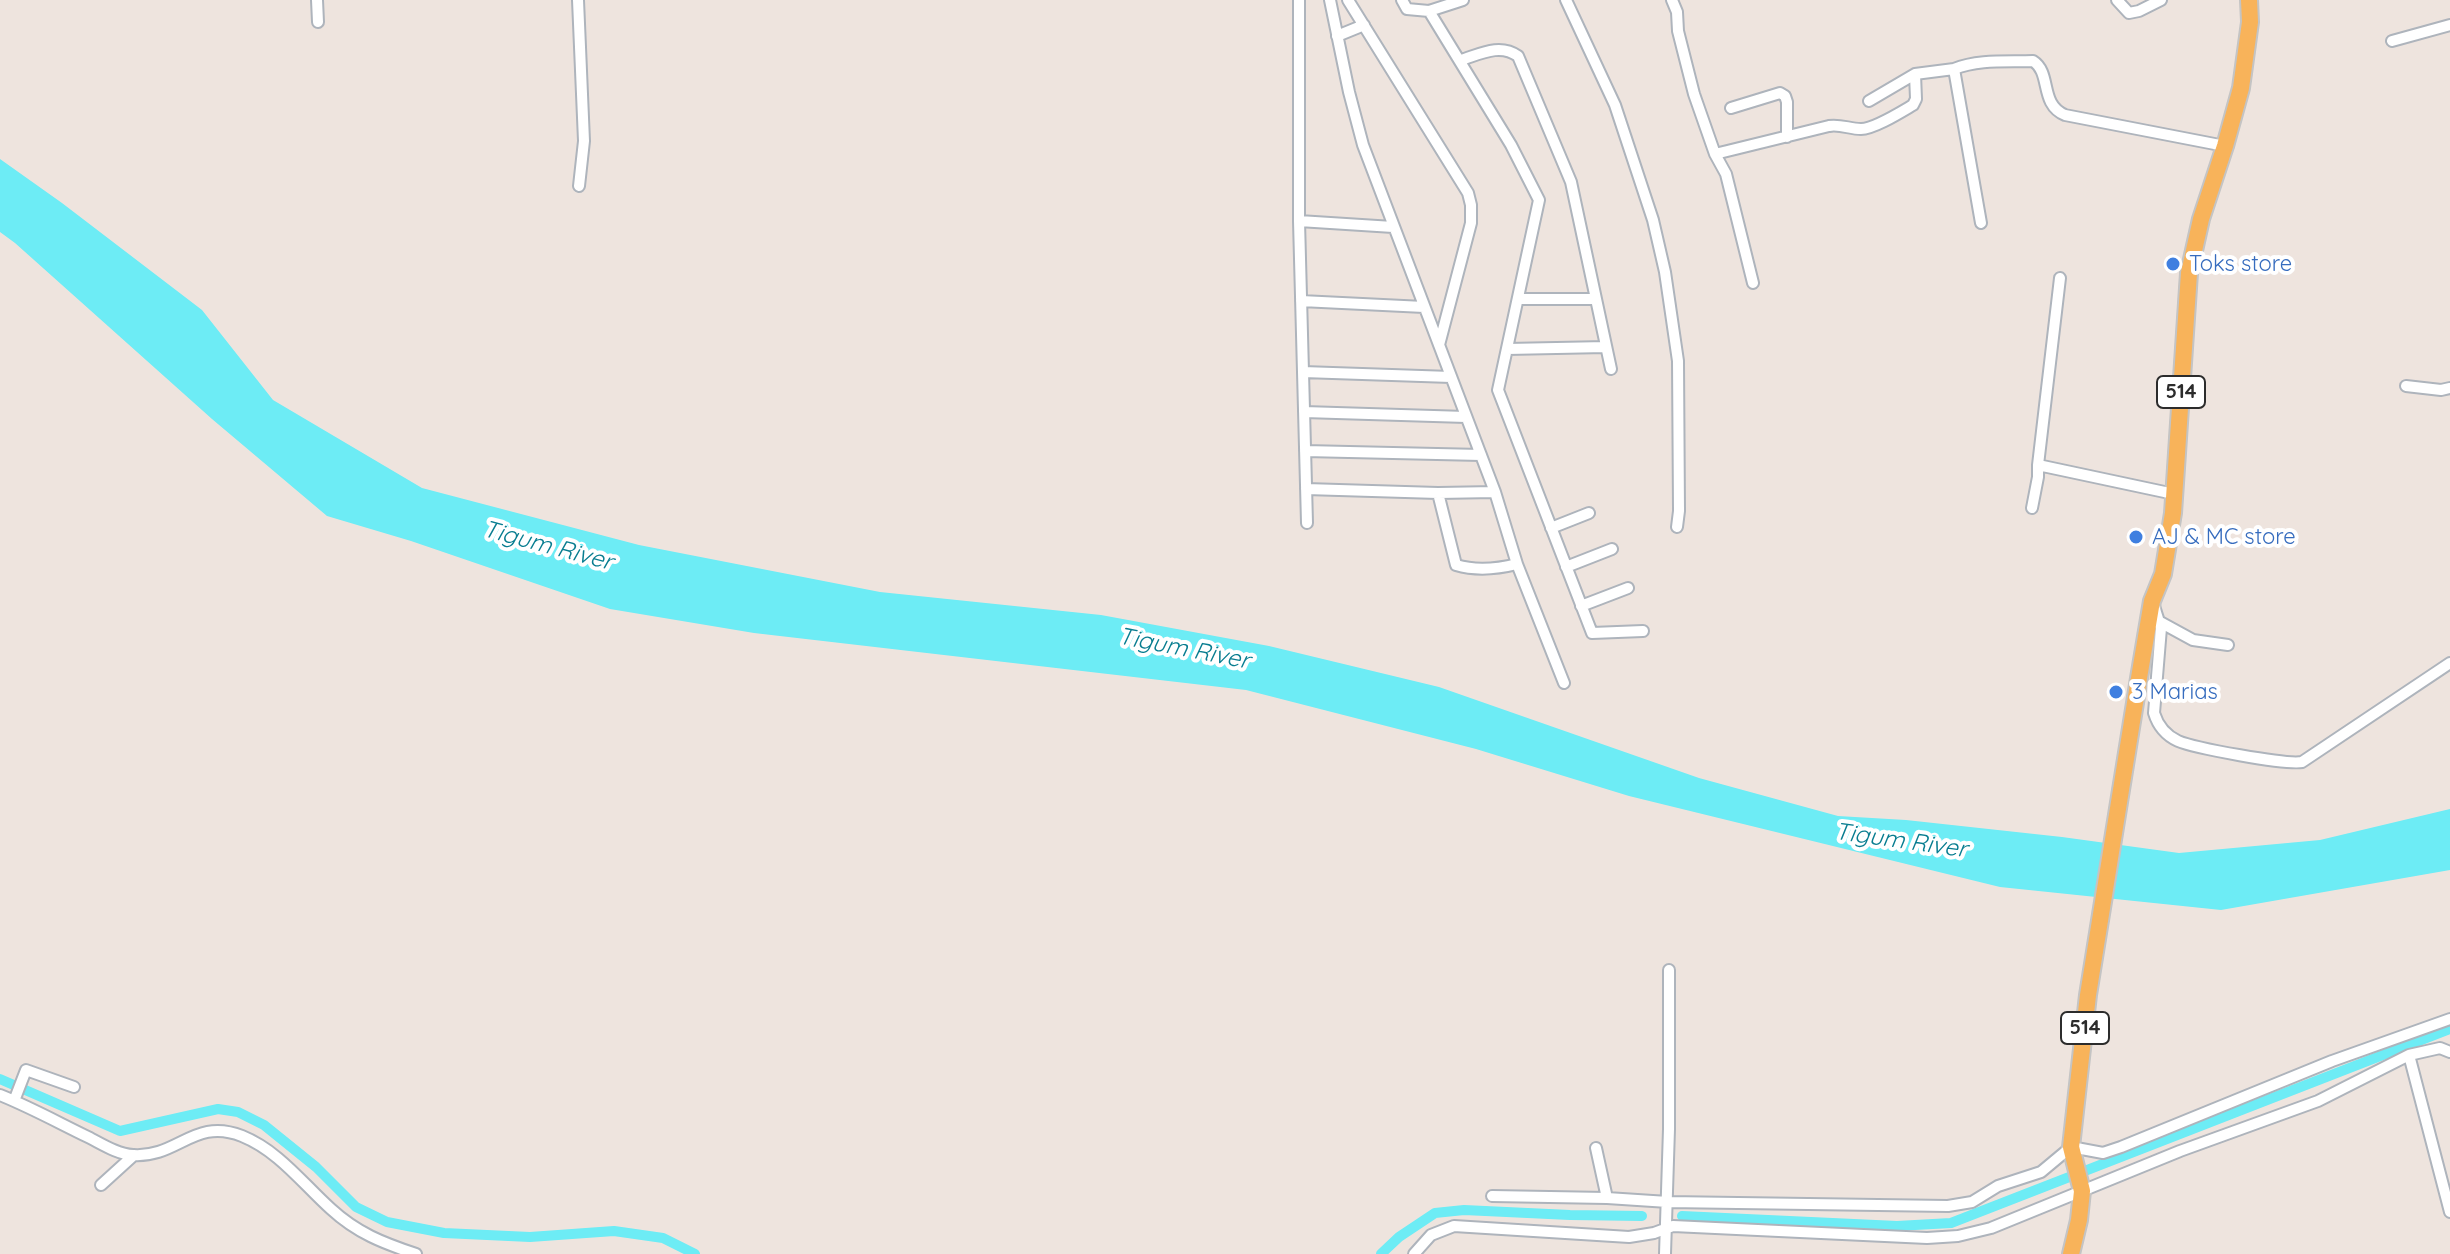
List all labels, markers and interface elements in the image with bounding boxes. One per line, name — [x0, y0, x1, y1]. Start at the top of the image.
place label: Toks store — [2189, 251, 2292, 277]
marker: Toks store — [2164, 255, 2182, 273]
road number: 514 — [2157, 376, 2205, 408]
water label: Tigum River — [480, 515, 616, 577]
place label: AJ & MC store — [2152, 524, 2296, 550]
marker: AJ & MC store — [2127, 528, 2145, 546]
water label: Tigum River — [1116, 622, 1252, 676]
place label: 3 Marias — [2132, 679, 2218, 705]
marker: 3 Marias — [2107, 683, 2125, 701]
water label: Tigum River — [1833, 817, 1969, 865]
road number: 514 — [2061, 1012, 2109, 1044]

